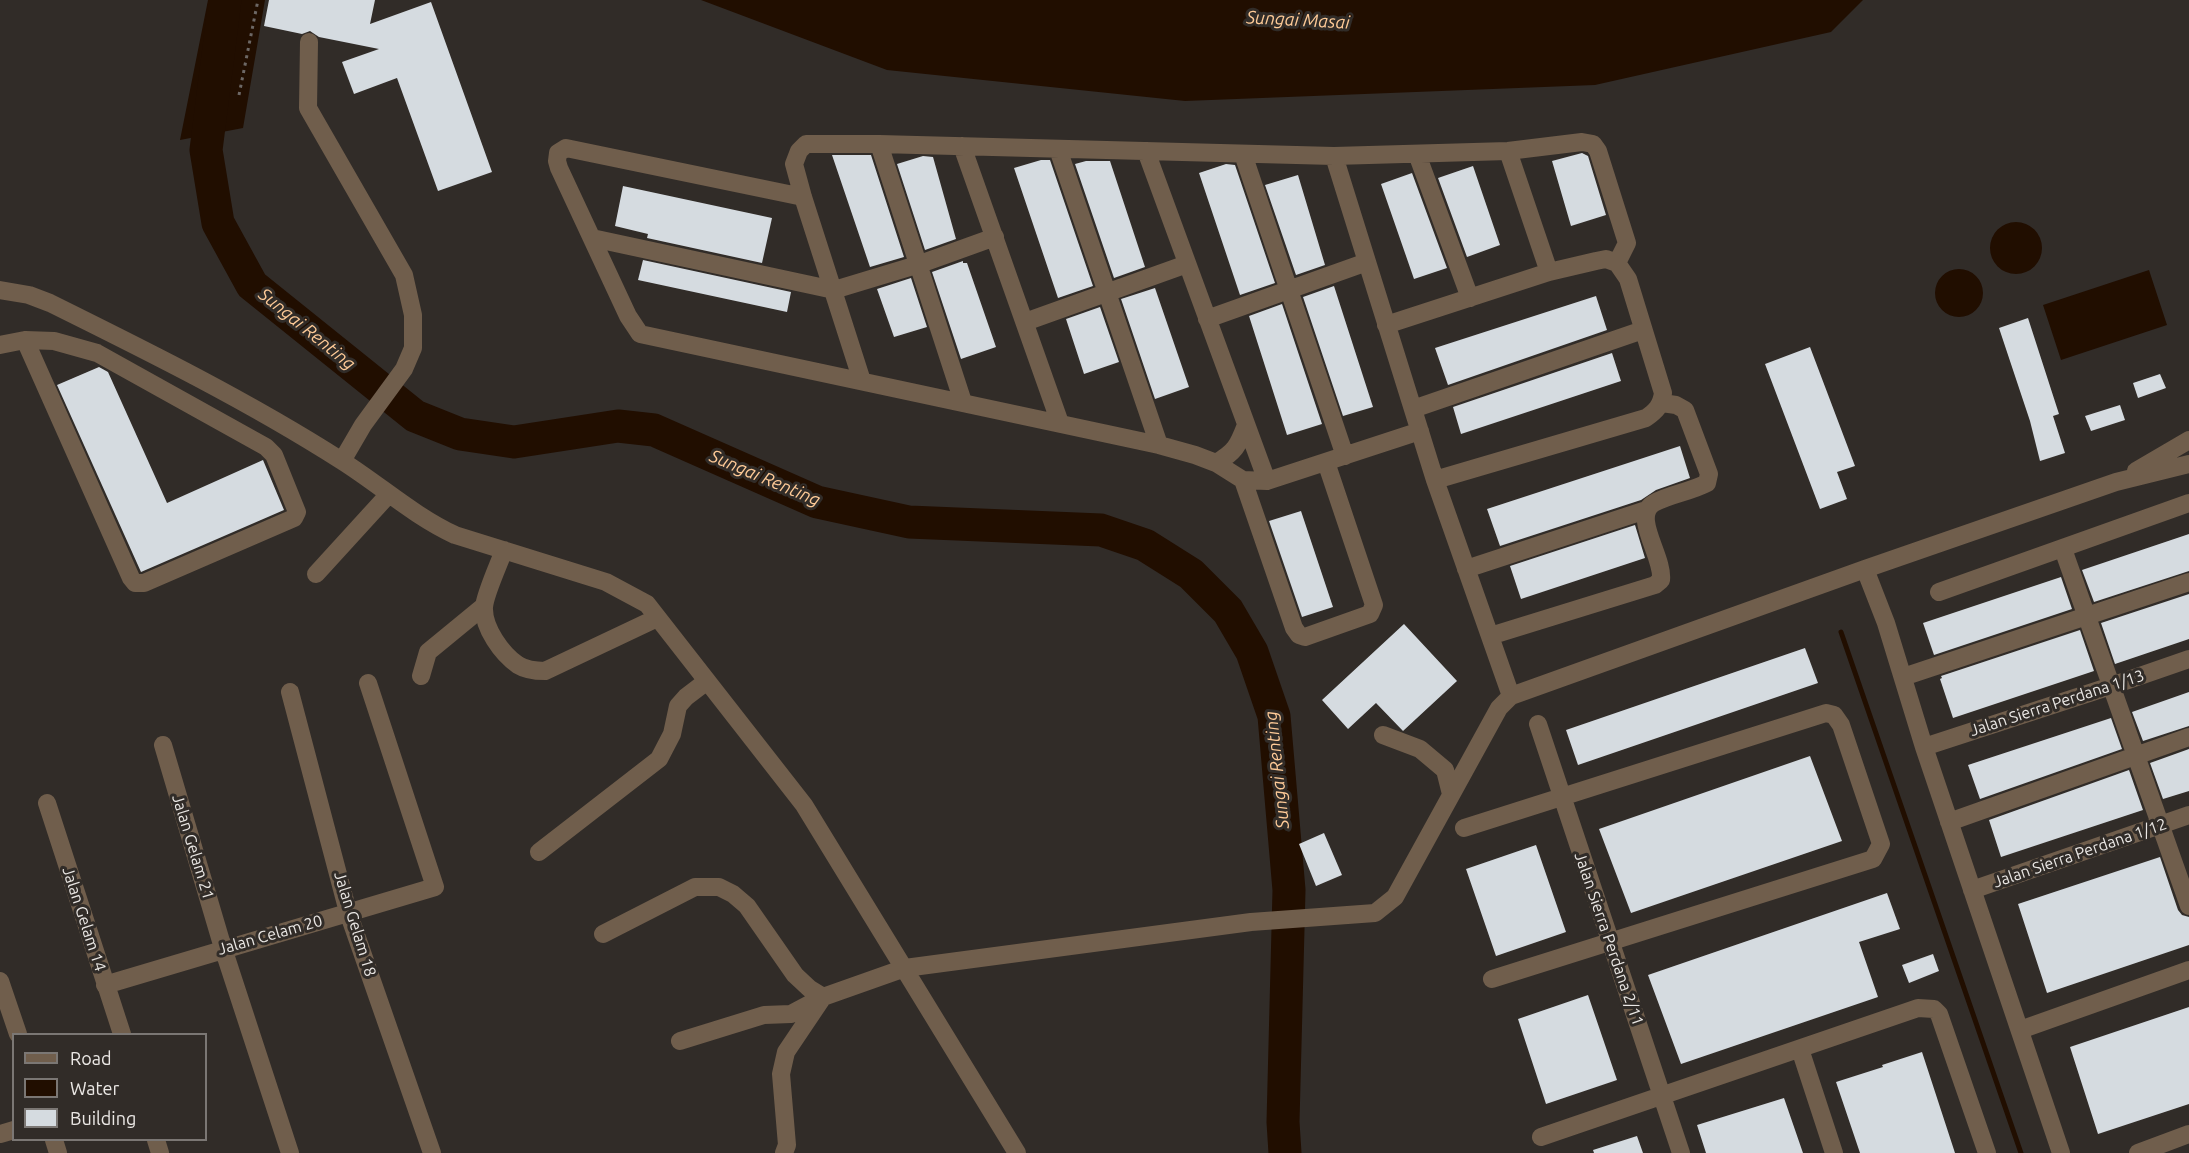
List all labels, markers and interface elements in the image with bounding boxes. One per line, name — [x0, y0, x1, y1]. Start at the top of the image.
water label: Sungai Masai — [1246, 7, 1350, 33]
water label: Sungai Renting — [254, 283, 360, 375]
water label: Sungai Renting — [706, 445, 824, 511]
street label: Jalan Sierra Perdana 1/13 — [1967, 666, 2147, 740]
water label: Sungai Renting — [1260, 710, 1294, 830]
street label: Jalan Gelam 21 — [168, 792, 218, 902]
street label: Jalan Sierra Perdana 1/12 — [1991, 814, 2169, 892]
street label: Jalan Sierra Perdana 2/11 — [1570, 850, 1648, 1028]
street label: Jalan Gelam 14 — [58, 864, 110, 974]
street label: Jalan Gelam 18 — [330, 869, 380, 979]
street label: Jalan Celam 20 — [215, 911, 325, 959]
legend — [12, 1033, 207, 1141]
text: Road — [70, 1048, 112, 1068]
text: Water — [70, 1078, 119, 1098]
text: Building — [70, 1108, 136, 1128]

